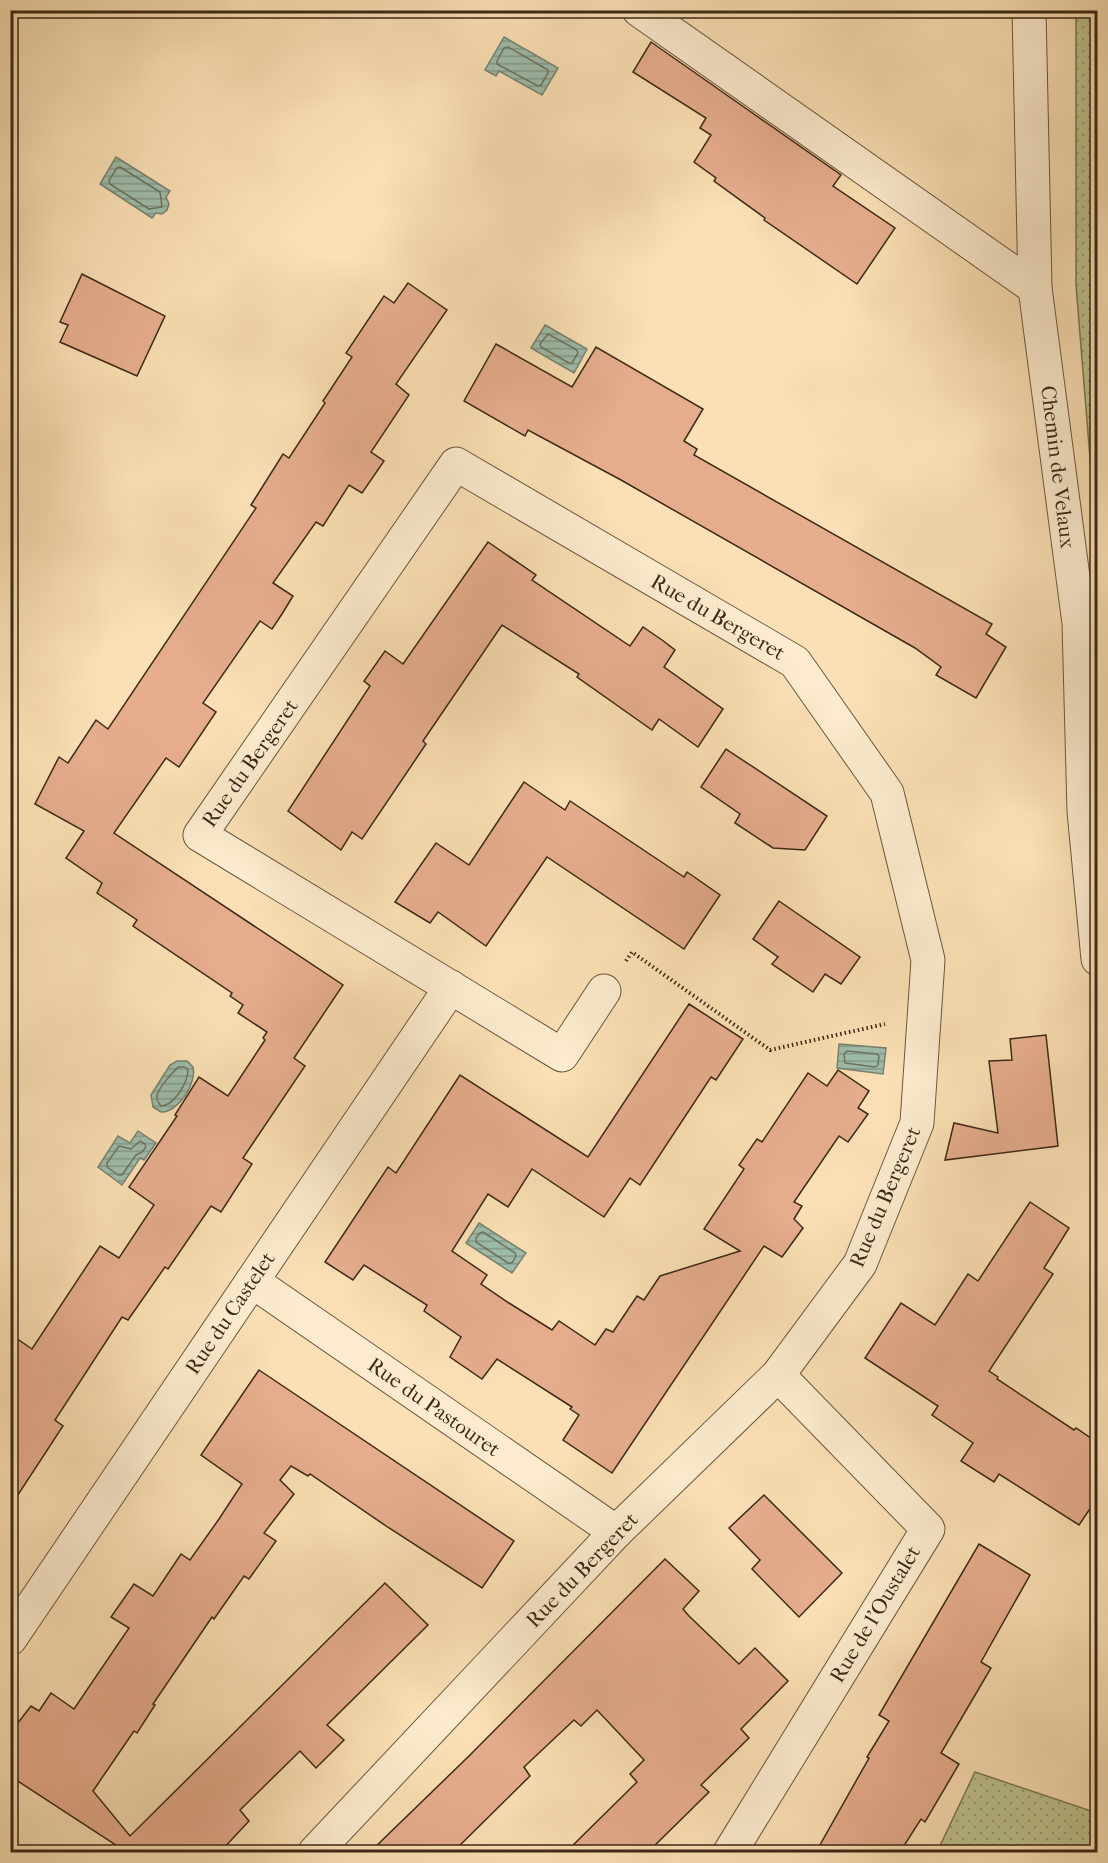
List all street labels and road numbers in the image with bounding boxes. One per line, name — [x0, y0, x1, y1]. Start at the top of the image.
street label: Chemin de Velaux — [1036, 384, 1080, 550]
street label: Rue du Bergeret — [647, 569, 790, 665]
street label: Rue du Bergeret — [197, 694, 303, 832]
street label: Rue du Bergeret — [845, 1123, 926, 1271]
street label: Rue du Castelet — [180, 1247, 280, 1379]
street label: Rue du Pastouret — [363, 1352, 505, 1462]
street label: Rue du Bergeret — [521, 1507, 643, 1632]
street label: Rue de l'Oustalet — [825, 1541, 926, 1687]

